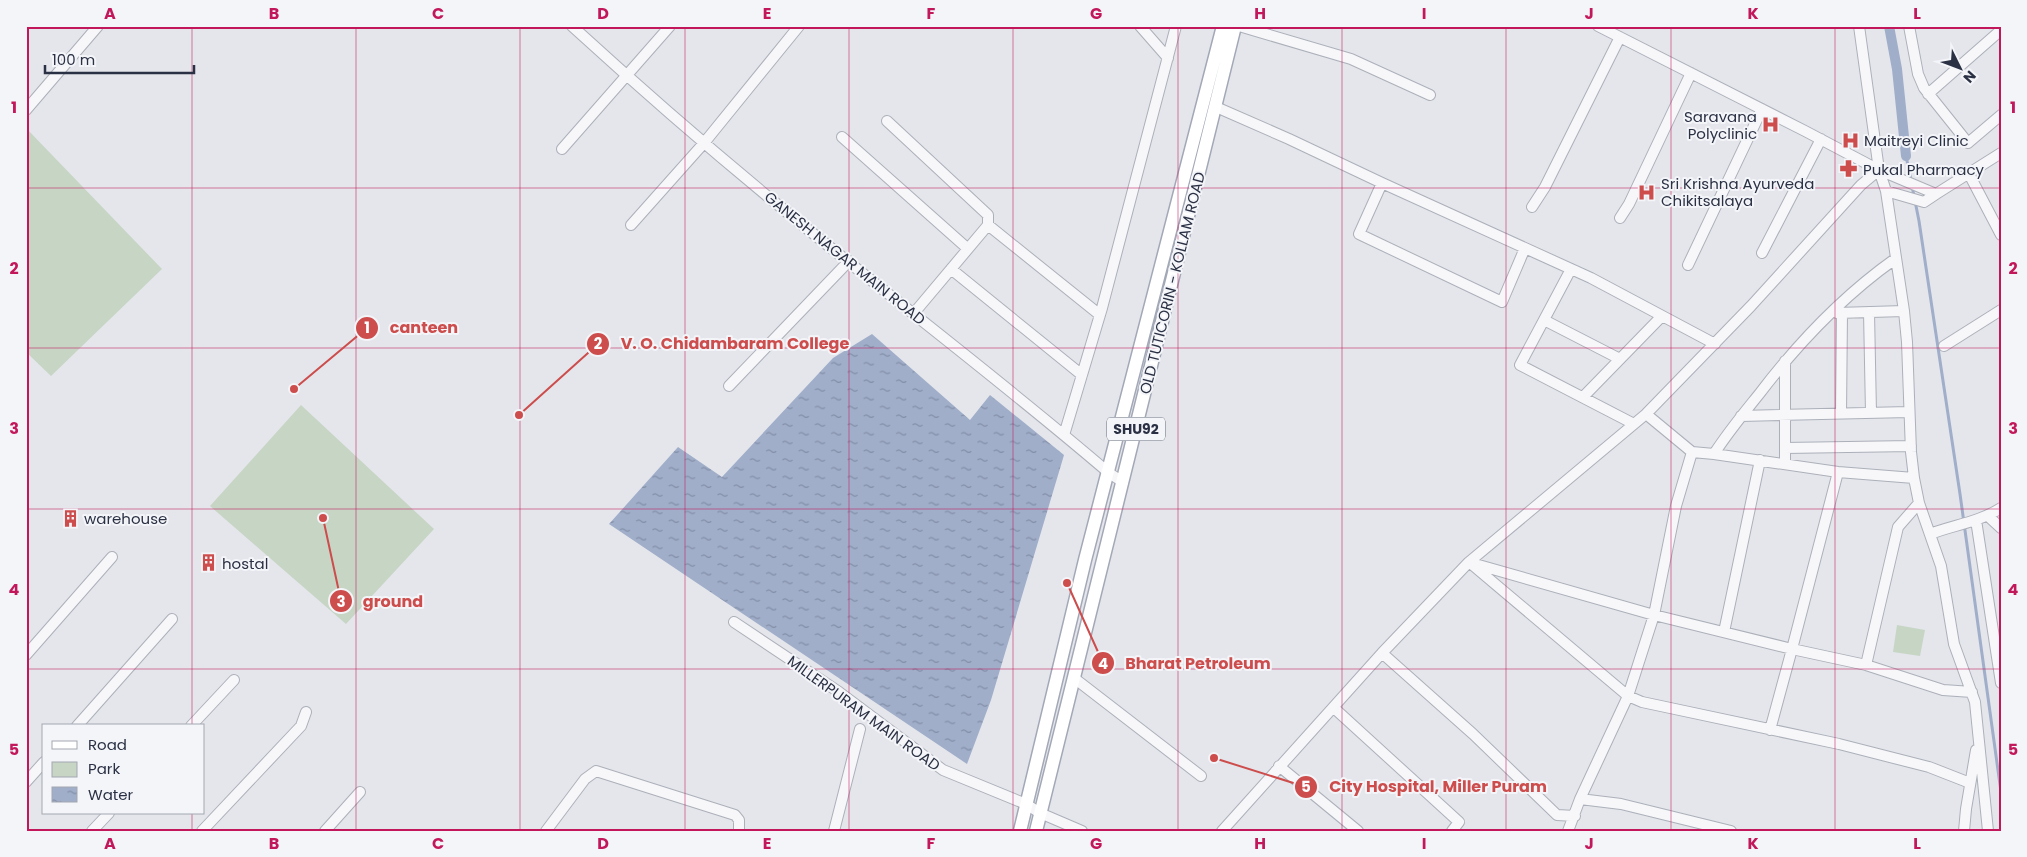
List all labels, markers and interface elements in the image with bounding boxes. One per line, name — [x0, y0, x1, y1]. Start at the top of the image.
text: A — [104, 2, 116, 25]
text: B — [269, 2, 279, 25]
text: C — [432, 2, 444, 25]
text: D — [597, 2, 609, 25]
text: E — [763, 2, 771, 25]
text: F — [927, 2, 936, 25]
text: G — [1090, 2, 1102, 25]
text: H — [1254, 2, 1266, 25]
text: I — [1422, 2, 1426, 25]
text: J — [1584, 2, 1594, 25]
text: K — [1747, 2, 1759, 25]
text: L — [1913, 2, 1921, 25]
scale bar — [45, 42, 194, 74]
north arrow — [1934, 42, 1984, 92]
text: 100 m — [52, 49, 95, 70]
text: N — [1959, 66, 1981, 87]
text: 1 — [11, 96, 17, 119]
text: 1 — [2010, 96, 2016, 119]
place label: Saravana Polyclinic — [1684, 106, 1757, 144]
hospital icon: Saravana Polyclinic — [1761, 115, 1781, 135]
hospital icon: Maitreyi Clinic — [1840, 130, 1860, 150]
place label: Maitreyi Clinic — [1864, 130, 1969, 151]
pharmacy icon: Pukal Pharmacy — [1839, 159, 1859, 179]
place label: Pukal Pharmacy — [1863, 159, 1985, 180]
street label: OLD TUTICORIN - KOLLAM ROAD — [1134, 170, 1210, 396]
place label: Sri Krishna Ayurveda Chikitsalaya — [1661, 173, 1814, 211]
hospital icon: Sri Krishna Ayurveda Chikitsalaya — [1637, 182, 1657, 202]
street label: GANESH NAGAR MAIN ROAD — [760, 186, 930, 330]
text: 2 — [9, 257, 19, 280]
text: 2 — [2008, 257, 2018, 280]
callout: canteen — [354, 312, 468, 343]
text: canteen — [390, 316, 458, 339]
text: 1 — [364, 317, 370, 338]
callout: V. O. Chidambaram College — [586, 328, 859, 359]
text: V. O. Chidambaram College — [621, 332, 849, 355]
text: 2 — [594, 333, 603, 354]
text: 3 — [9, 417, 19, 440]
text: 3 — [2008, 417, 2018, 440]
road number: SHU92 — [1107, 418, 1165, 440]
building icon: warehouse — [60, 508, 80, 528]
place label: warehouse — [84, 508, 167, 529]
building icon: hostal — [198, 553, 218, 573]
place label: hostal — [222, 553, 268, 574]
text: 4 — [9, 578, 20, 601]
text: 4 — [2008, 578, 2019, 601]
callout: ground — [328, 586, 433, 617]
text: ground — [363, 590, 423, 613]
text: 3 — [336, 591, 346, 612]
callout: Bharat Petroleum — [1090, 648, 1281, 679]
street label: MILLERPURAM MAIN ROAD — [783, 650, 945, 776]
text: Bharat Petroleum — [1125, 652, 1271, 675]
text: 4 — [1098, 653, 1108, 674]
legend — [42, 724, 205, 814]
text: Road — [88, 734, 127, 755]
text: 5 — [9, 738, 19, 761]
text: 5 — [2008, 738, 2018, 761]
text: Park — [88, 758, 120, 779]
callout: City Hospital, Miller Puram — [1294, 771, 1556, 802]
text: City Hospital, Miller Puram — [1329, 775, 1547, 798]
text: 5 — [1301, 776, 1311, 797]
text: Water — [88, 784, 134, 805]
text: A — [104, 832, 116, 855]
text: B — [269, 832, 279, 855]
text: C — [432, 832, 444, 855]
text: D — [597, 832, 609, 855]
text: E — [763, 832, 771, 855]
text: F — [927, 832, 936, 855]
text: G — [1090, 832, 1102, 855]
text: H — [1254, 832, 1266, 855]
text: I — [1422, 832, 1426, 855]
text: J — [1584, 832, 1594, 855]
text: K — [1747, 832, 1759, 855]
text: L — [1913, 832, 1921, 855]

